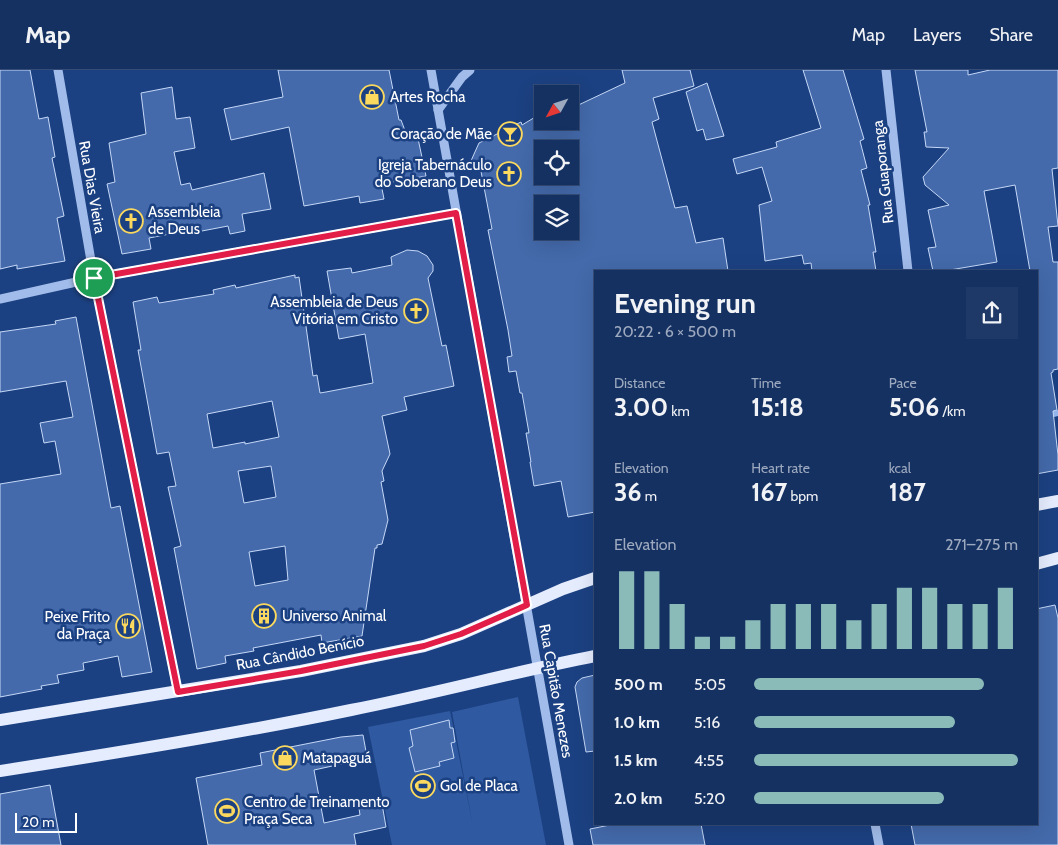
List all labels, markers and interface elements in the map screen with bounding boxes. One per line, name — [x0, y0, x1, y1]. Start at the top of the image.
text: Map — [25, 20, 71, 49]
text: Map — [852, 24, 885, 46]
text: Layers — [913, 24, 962, 46]
text: Share — [990, 24, 1033, 46]
shop icon: Artes Rocha — [359, 84, 385, 110]
north arrow — [534, 85, 579, 130]
map controls — [534, 85, 579, 240]
place label: Artes Rocha — [390, 88, 466, 106]
street label: Rua Guaporanga — [869, 119, 897, 225]
bar icon: Coração de Mãe — [497, 121, 523, 147]
place label: Coração de Mãe — [391, 125, 492, 143]
street label: Rua Dias Vieira — [75, 139, 109, 236]
button: locate — [534, 140, 579, 185]
place label: Igreja Tabernáculo do Soberano Deus — [375, 156, 492, 191]
church icon: Igreja Tabernáculo do Soberano Deus — [496, 161, 522, 187]
button: layers — [534, 195, 579, 240]
place label: Assembleia de Deus — [148, 203, 221, 238]
church icon: Assembleia de Deus — [118, 208, 144, 234]
pin — [73, 257, 115, 299]
icon: arrive — [80, 264, 108, 292]
text: Evening run — [614, 286, 756, 320]
button: share — [966, 287, 1018, 339]
place label: Assembleia de Deus Vitória em Cristo — [270, 293, 398, 328]
church icon: Assembleia de Deus Vitória em Cristo — [403, 298, 429, 324]
text: 20:22 · 6 × 500 m — [614, 322, 736, 341]
text: Distance — [614, 374, 666, 392]
text: Time — [751, 374, 781, 392]
text: Pace — [889, 374, 917, 392]
text: 3.00 — [614, 392, 668, 422]
text: 15:18 — [751, 392, 804, 422]
text: 5:06 — [889, 392, 939, 422]
text: km — [668, 402, 690, 420]
text: /km — [939, 402, 966, 420]
text: Elevation — [614, 459, 669, 477]
text: Heart rate — [751, 459, 810, 477]
text: kcal — [889, 459, 911, 477]
text: 36 — [614, 477, 642, 507]
text: 167 — [751, 477, 787, 507]
text: 187 — [889, 477, 926, 507]
text: m — [642, 487, 657, 505]
text: bpm — [787, 487, 818, 505]
text: Elevation — [614, 535, 677, 554]
text: 271–275 m — [945, 535, 1018, 554]
building icon: Universo Animal — [251, 603, 277, 629]
place label: Universo Animal — [282, 607, 387, 625]
place label: Peixe Frito da Praça — [45, 608, 111, 643]
restaurant icon: Peixe Frito da Praça — [115, 613, 141, 639]
street label: Rua Capitão Menezes — [535, 623, 577, 759]
street label: Rua Cândido Benício — [234, 632, 366, 674]
text: 500 m — [614, 675, 663, 694]
text: 5:05 — [694, 675, 726, 694]
text: 1.0 km — [614, 713, 660, 732]
text: 5:16 — [694, 713, 720, 732]
shop icon: Matapaguá — [272, 745, 298, 771]
place label: Matapaguá — [302, 749, 372, 767]
text: 1.5 km — [614, 751, 657, 770]
text: 4:55 — [694, 751, 724, 770]
sports icon: Gol de Placa — [410, 773, 436, 799]
place label: Gol de Placa — [440, 777, 519, 795]
text: 2.0 km — [614, 789, 662, 808]
text: 5:20 — [694, 789, 726, 808]
place label: Centro de Treinamento Praça Seca — [244, 793, 390, 828]
sports icon: Centro de Treinamento Praça Seca — [214, 798, 240, 824]
scale bar — [15, 810, 78, 833]
text: 20 m — [22, 813, 55, 831]

